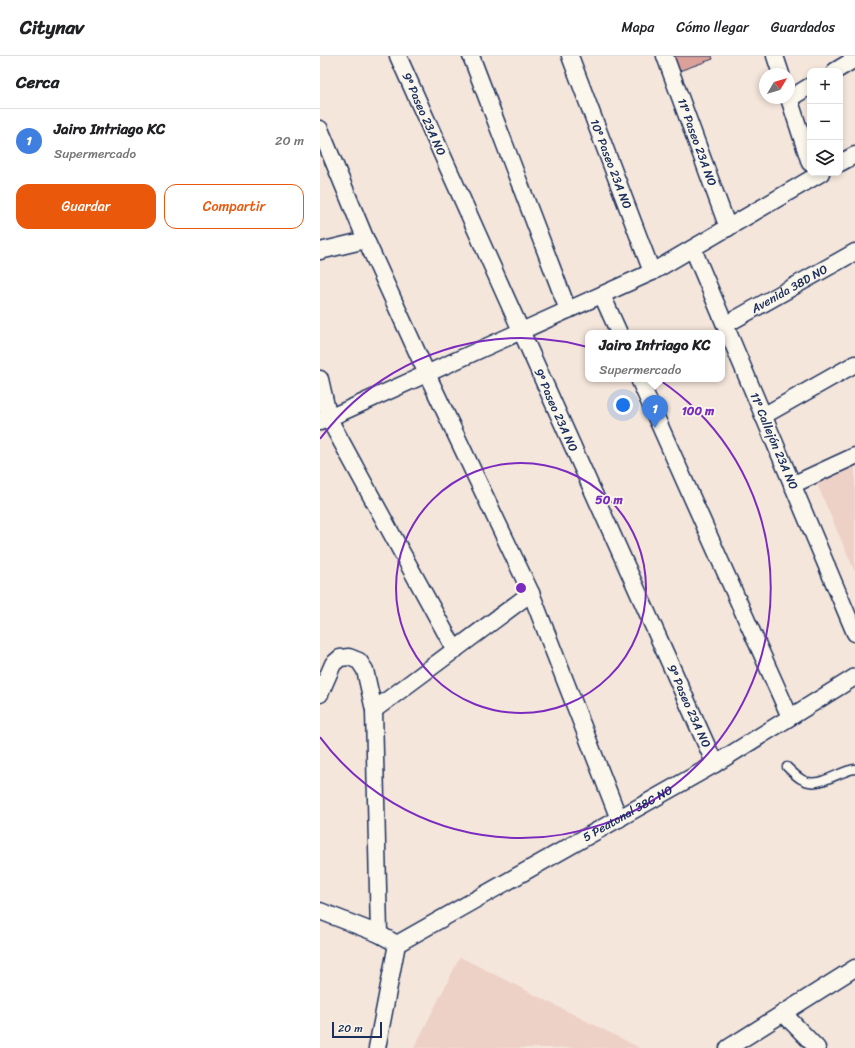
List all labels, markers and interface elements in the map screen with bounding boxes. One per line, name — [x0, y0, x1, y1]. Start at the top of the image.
text: Citynav — [20, 11, 84, 44]
text: Mapa — [621, 15, 654, 40]
text: Cómo llegar — [676, 15, 749, 40]
text: Guardados — [771, 15, 835, 40]
text: Cerca — [16, 67, 59, 97]
north arrow — [759, 68, 795, 104]
map controls — [807, 68, 843, 176]
button: + — [807, 68, 843, 104]
street label: 9º Paseo 23A NO — [396, 69, 452, 160]
street label: 11º Paseo 23A NO — [671, 95, 723, 189]
button: − — [807, 104, 843, 140]
text: Jairo Intriago KC — [54, 116, 165, 142]
street label: 10º Paseo 23A NO — [584, 116, 638, 212]
text: 1 — [26, 129, 32, 152]
text: 20 m — [275, 129, 304, 152]
button: layers — [807, 140, 843, 176]
text: Supermercado — [54, 142, 136, 165]
button: Guardar — [16, 184, 156, 229]
button: Compartir — [164, 184, 304, 229]
street label: Avenida 38D NO — [746, 258, 832, 320]
popup — [585, 330, 725, 382]
text: Jairo Intriago KC — [599, 332, 711, 358]
text: Supermercado — [599, 358, 681, 381]
street label: 9º Paseo 23A NO — [528, 365, 584, 456]
street label: 11º Callejón 23A NO — [744, 389, 805, 493]
your location — [613, 395, 633, 415]
pin: 1 — [642, 395, 668, 428]
text: 100 m — [682, 400, 715, 422]
text: 50 m — [595, 489, 623, 511]
centre of rings — [514, 581, 528, 595]
street label: 9º Paseo 23A NO — [661, 661, 717, 752]
street label: 5 Peatonal 38C NO — [578, 779, 677, 848]
text: 20 m — [338, 1019, 363, 1038]
scale bar — [332, 1020, 382, 1039]

